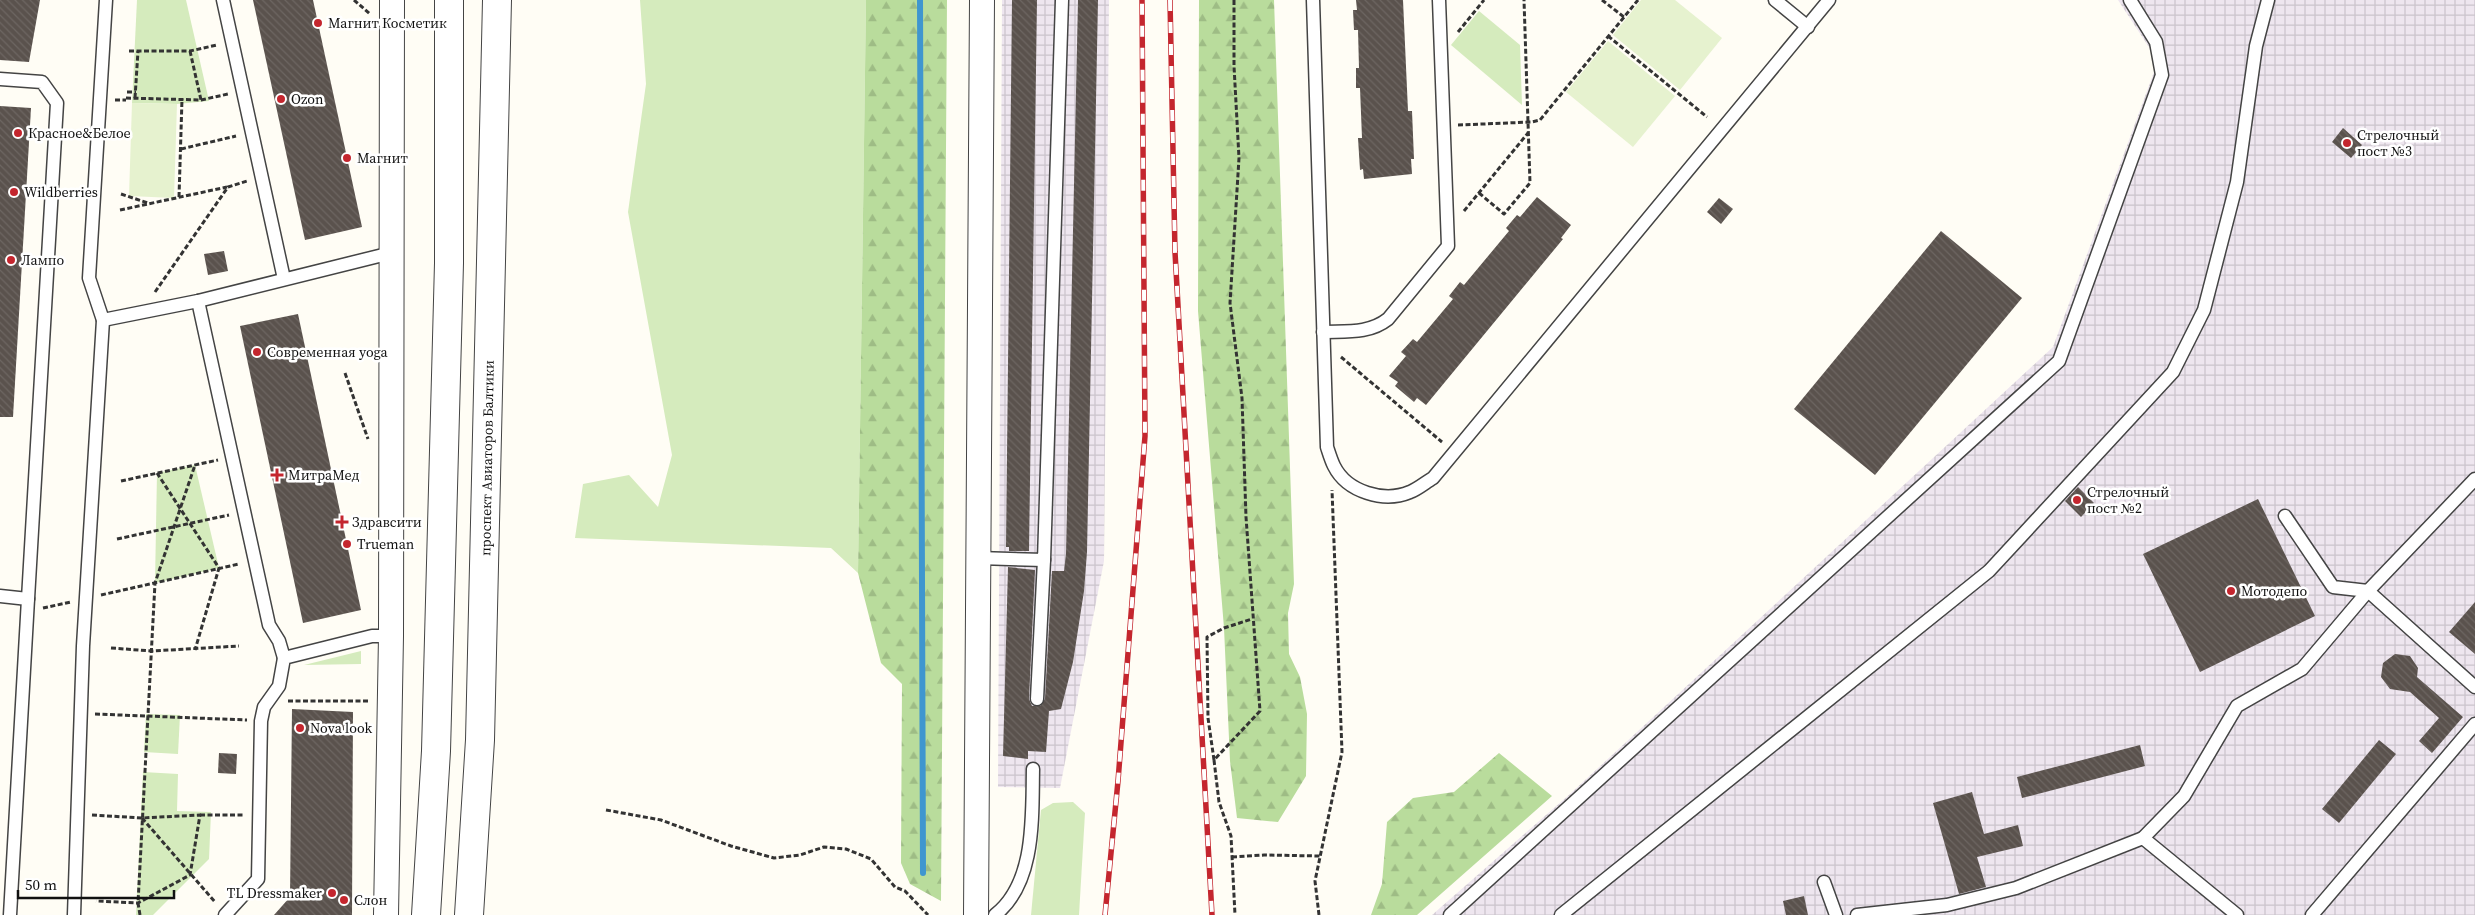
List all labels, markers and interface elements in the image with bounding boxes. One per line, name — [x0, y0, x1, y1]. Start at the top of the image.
place label: Магнит Косметик — [328, 13, 447, 33]
marker: Магнит Косметик — [312, 17, 324, 29]
place label: Ozon — [291, 89, 324, 109]
marker: Ozon — [275, 93, 287, 105]
place label: Красное&Белое — [28, 123, 131, 143]
place label: Стрелочный пост №3 — [2357, 125, 2439, 161]
marker: Красное&Белое — [12, 127, 24, 139]
marker: Стрелочный пост №3 — [2341, 137, 2353, 149]
place label: Магнит — [357, 148, 408, 168]
marker: Магнит — [341, 152, 353, 164]
place label: Wildberries — [24, 182, 98, 202]
marker: Wildberries — [8, 186, 20, 198]
place label: Лампо — [21, 250, 64, 270]
marker: Лампо — [5, 254, 17, 266]
place label: Современная yoga — [267, 342, 389, 362]
marker: Современная yoga — [251, 346, 263, 358]
street label: проспект Авиаторов Балтики — [475, 360, 499, 556]
place label: МитраМед — [288, 465, 359, 485]
marker: МитраМед — [270, 468, 284, 482]
place label: Стрелочный пост №2 — [2087, 482, 2169, 518]
marker: Стрелочный пост №2 — [2071, 494, 2083, 506]
place label: Здравсити — [352, 512, 422, 532]
marker: Здравсити — [336, 516, 348, 528]
place label: Trueman — [357, 534, 415, 554]
marker: Trueman — [341, 538, 353, 550]
place label: Мотодепо — [2241, 581, 2308, 601]
marker: Мотодепо — [2225, 585, 2237, 597]
place label: Nova look — [310, 718, 372, 738]
marker: Nova look — [294, 722, 306, 734]
scale bar — [18, 868, 174, 900]
text: 50 m — [25, 874, 57, 895]
place label: TL Dressmaker — [227, 883, 322, 903]
marker: TL Dressmaker — [326, 887, 338, 899]
place label: Слон — [354, 890, 387, 910]
marker: Слон — [338, 894, 350, 906]

